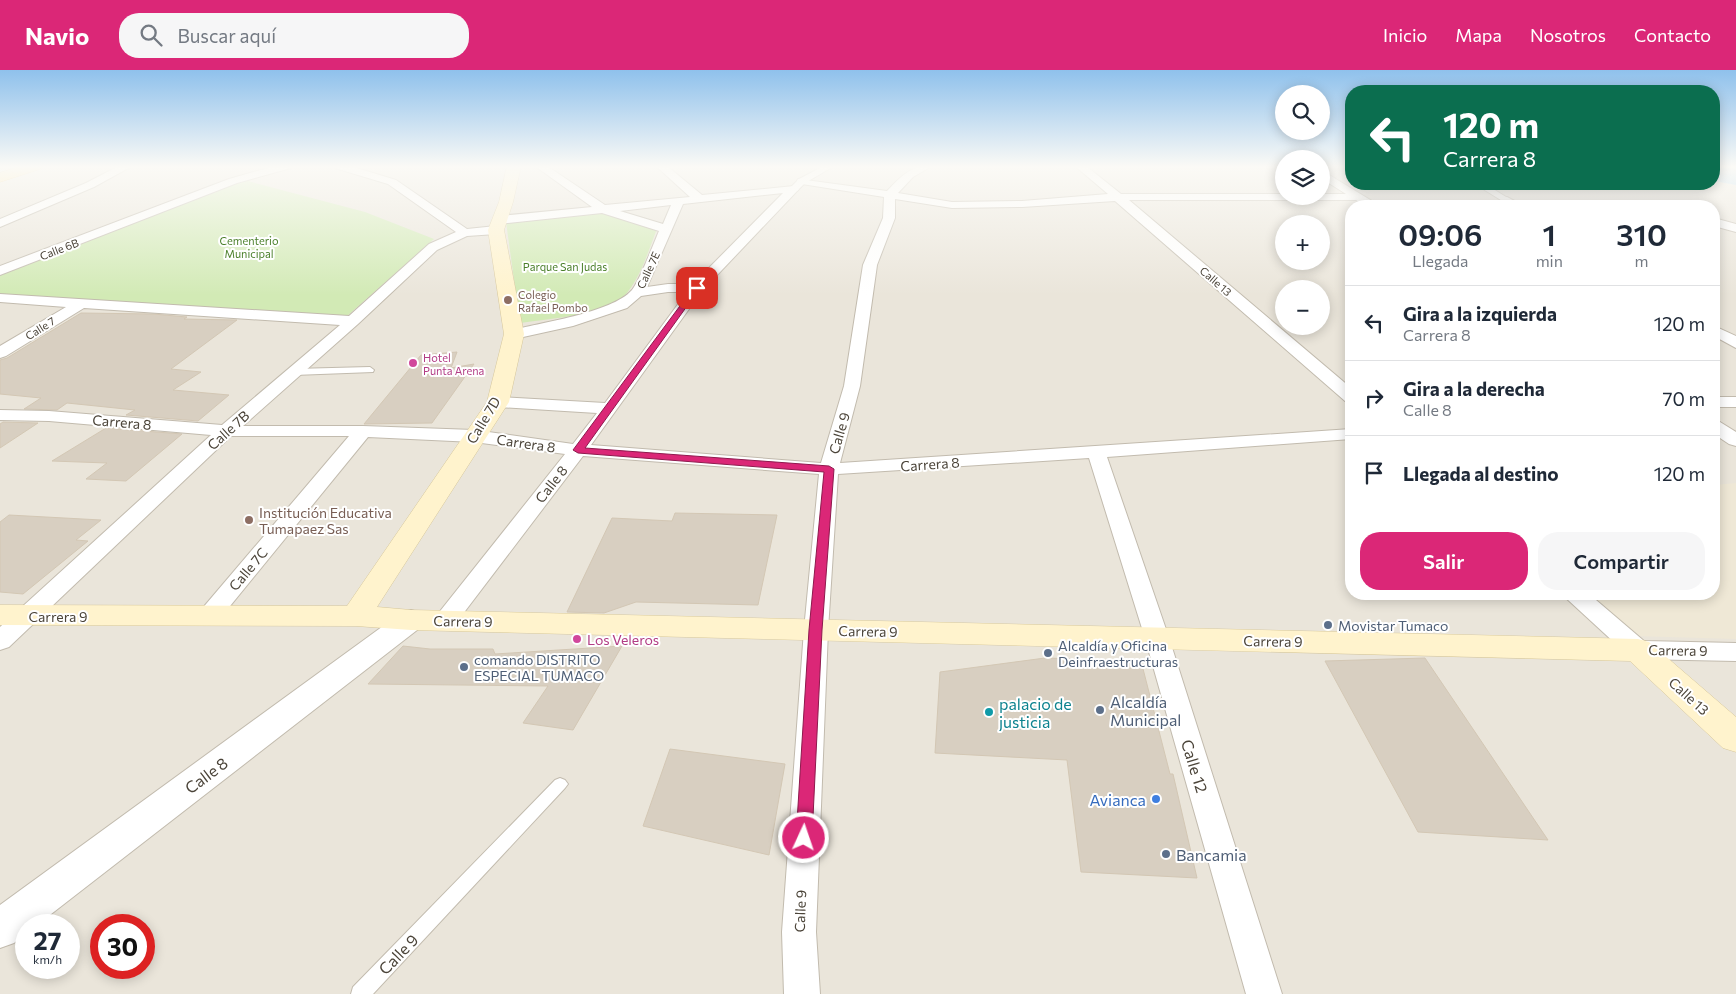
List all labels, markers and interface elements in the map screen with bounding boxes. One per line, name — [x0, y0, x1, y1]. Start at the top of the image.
search box — [119, 13, 469, 58]
text: Navio — [25, 21, 89, 50]
icon: search — [137, 21, 165, 49]
text: Buscar aquí — [177, 24, 276, 47]
text: Inicio — [1383, 24, 1427, 46]
text: Mapa — [1455, 24, 1502, 46]
text: Nosotros — [1530, 24, 1606, 46]
text: Contacto — [1634, 24, 1711, 46]
map controls — [1275, 85, 1330, 335]
button: search — [1275, 85, 1330, 140]
text: 120 m — [1443, 102, 1539, 145]
icon: left — [1360, 105, 1425, 170]
text: Carrera 8 — [1443, 145, 1536, 172]
button: layers — [1275, 150, 1330, 205]
button: + — [1275, 215, 1330, 270]
text: 09:06 — [1398, 215, 1482, 252]
text: 1 — [1543, 215, 1556, 252]
text: 310 — [1616, 215, 1667, 252]
park label: Cementerio Municipal — [219, 234, 279, 260]
street label: Calle 6B — [38, 236, 80, 262]
street label: Calle 7E — [634, 250, 662, 290]
text: Llegada — [1412, 251, 1468, 270]
text: min — [1536, 251, 1563, 270]
text: m — [1634, 251, 1648, 270]
park label: Parque San Judas — [523, 260, 607, 274]
street label: Calle 13 — [1197, 264, 1235, 298]
pin — [676, 267, 718, 309]
icon: arrive — [683, 274, 711, 302]
button: − — [1275, 280, 1330, 335]
place label: Colegio Rafael Pombo — [518, 288, 588, 314]
marker: Colegio Rafael Pombo — [502, 294, 514, 306]
text: Gira a la izquierda — [1403, 302, 1557, 325]
icon: left — [1360, 309, 1388, 337]
text: 120 m — [1654, 312, 1705, 335]
street label: Calle 7 — [23, 314, 57, 342]
text: Carrera 8 — [1403, 325, 1471, 344]
place label: Hotel Punta Arena — [423, 351, 484, 377]
marker: Hotel Punta Arena — [407, 357, 419, 369]
text: Gira a la derecha — [1403, 377, 1545, 400]
icon: right — [1360, 384, 1388, 412]
text: 70 m — [1662, 387, 1705, 410]
street label: Calle 7D — [462, 393, 504, 447]
text: Calle 8 — [1403, 400, 1452, 419]
street label: Calle 7B — [204, 407, 252, 453]
street label: Calle 9 — [825, 410, 853, 456]
street label: Carrera 8 — [92, 411, 152, 433]
street label: Carrera 8 — [496, 430, 556, 456]
street label: Carrera 8 — [900, 453, 960, 475]
icon: arrive — [1360, 459, 1388, 487]
street label: Calle 8 — [531, 462, 571, 506]
text: Llegada al destino — [1403, 462, 1559, 485]
text: 120 m — [1654, 462, 1705, 485]
place label: Institución Educativa Tumapaez Sas — [259, 504, 392, 537]
marker: Institución Educativa Tumapaez Sas — [243, 514, 255, 526]
button: Salir — [1360, 532, 1528, 590]
button: Compartir — [1538, 532, 1705, 590]
street label: Calle 7C — [225, 544, 271, 594]
street label: Carrera 9 — [28, 608, 88, 625]
street label: Carrera 9 — [433, 612, 493, 630]
place label: Movistar Tumaco — [1338, 617, 1448, 634]
marker: Movistar Tumaco — [1322, 619, 1334, 631]
street label: Carrera 9 — [838, 622, 898, 640]
place label: Los Veleros — [587, 631, 659, 648]
street label: Carrera 9 — [1243, 632, 1303, 650]
marker: Los Veleros — [571, 633, 583, 645]
place label: Alcaldía y Oficina Deinfraestructuras — [1058, 637, 1178, 670]
street label: Carrera 9 — [1648, 641, 1708, 659]
marker: Alcaldía y Oficina Deinfraestructuras — [1042, 647, 1054, 659]
place label: comando DISTRITO ESPECIAL TUMACO — [474, 651, 604, 684]
marker: comando DISTRITO ESPECIAL TUMACO — [458, 661, 470, 673]
street label: Calle 13 — [1665, 674, 1713, 718]
place label: Alcaldía Municipal — [1110, 692, 1181, 729]
place label: palacio de justicia — [999, 694, 1072, 731]
marker: Alcaldía Municipal — [1094, 704, 1106, 716]
marker: palacio de justicia — [983, 706, 995, 718]
street label: Calle 12 — [1178, 737, 1212, 795]
street label: Calle 8 — [181, 753, 231, 797]
place label: Avianca — [1089, 790, 1146, 809]
marker: Avianca — [1150, 793, 1162, 805]
position arrow — [777, 811, 829, 863]
place label: Bancamia — [1176, 845, 1247, 864]
marker: Bancamia — [1160, 848, 1172, 860]
street label: Calle 9 — [791, 889, 809, 933]
speed limit sign: 30 — [90, 914, 155, 979]
text: 27 — [34, 925, 61, 955]
street label: Calle 9 — [374, 930, 422, 978]
text: km/h — [33, 952, 62, 966]

